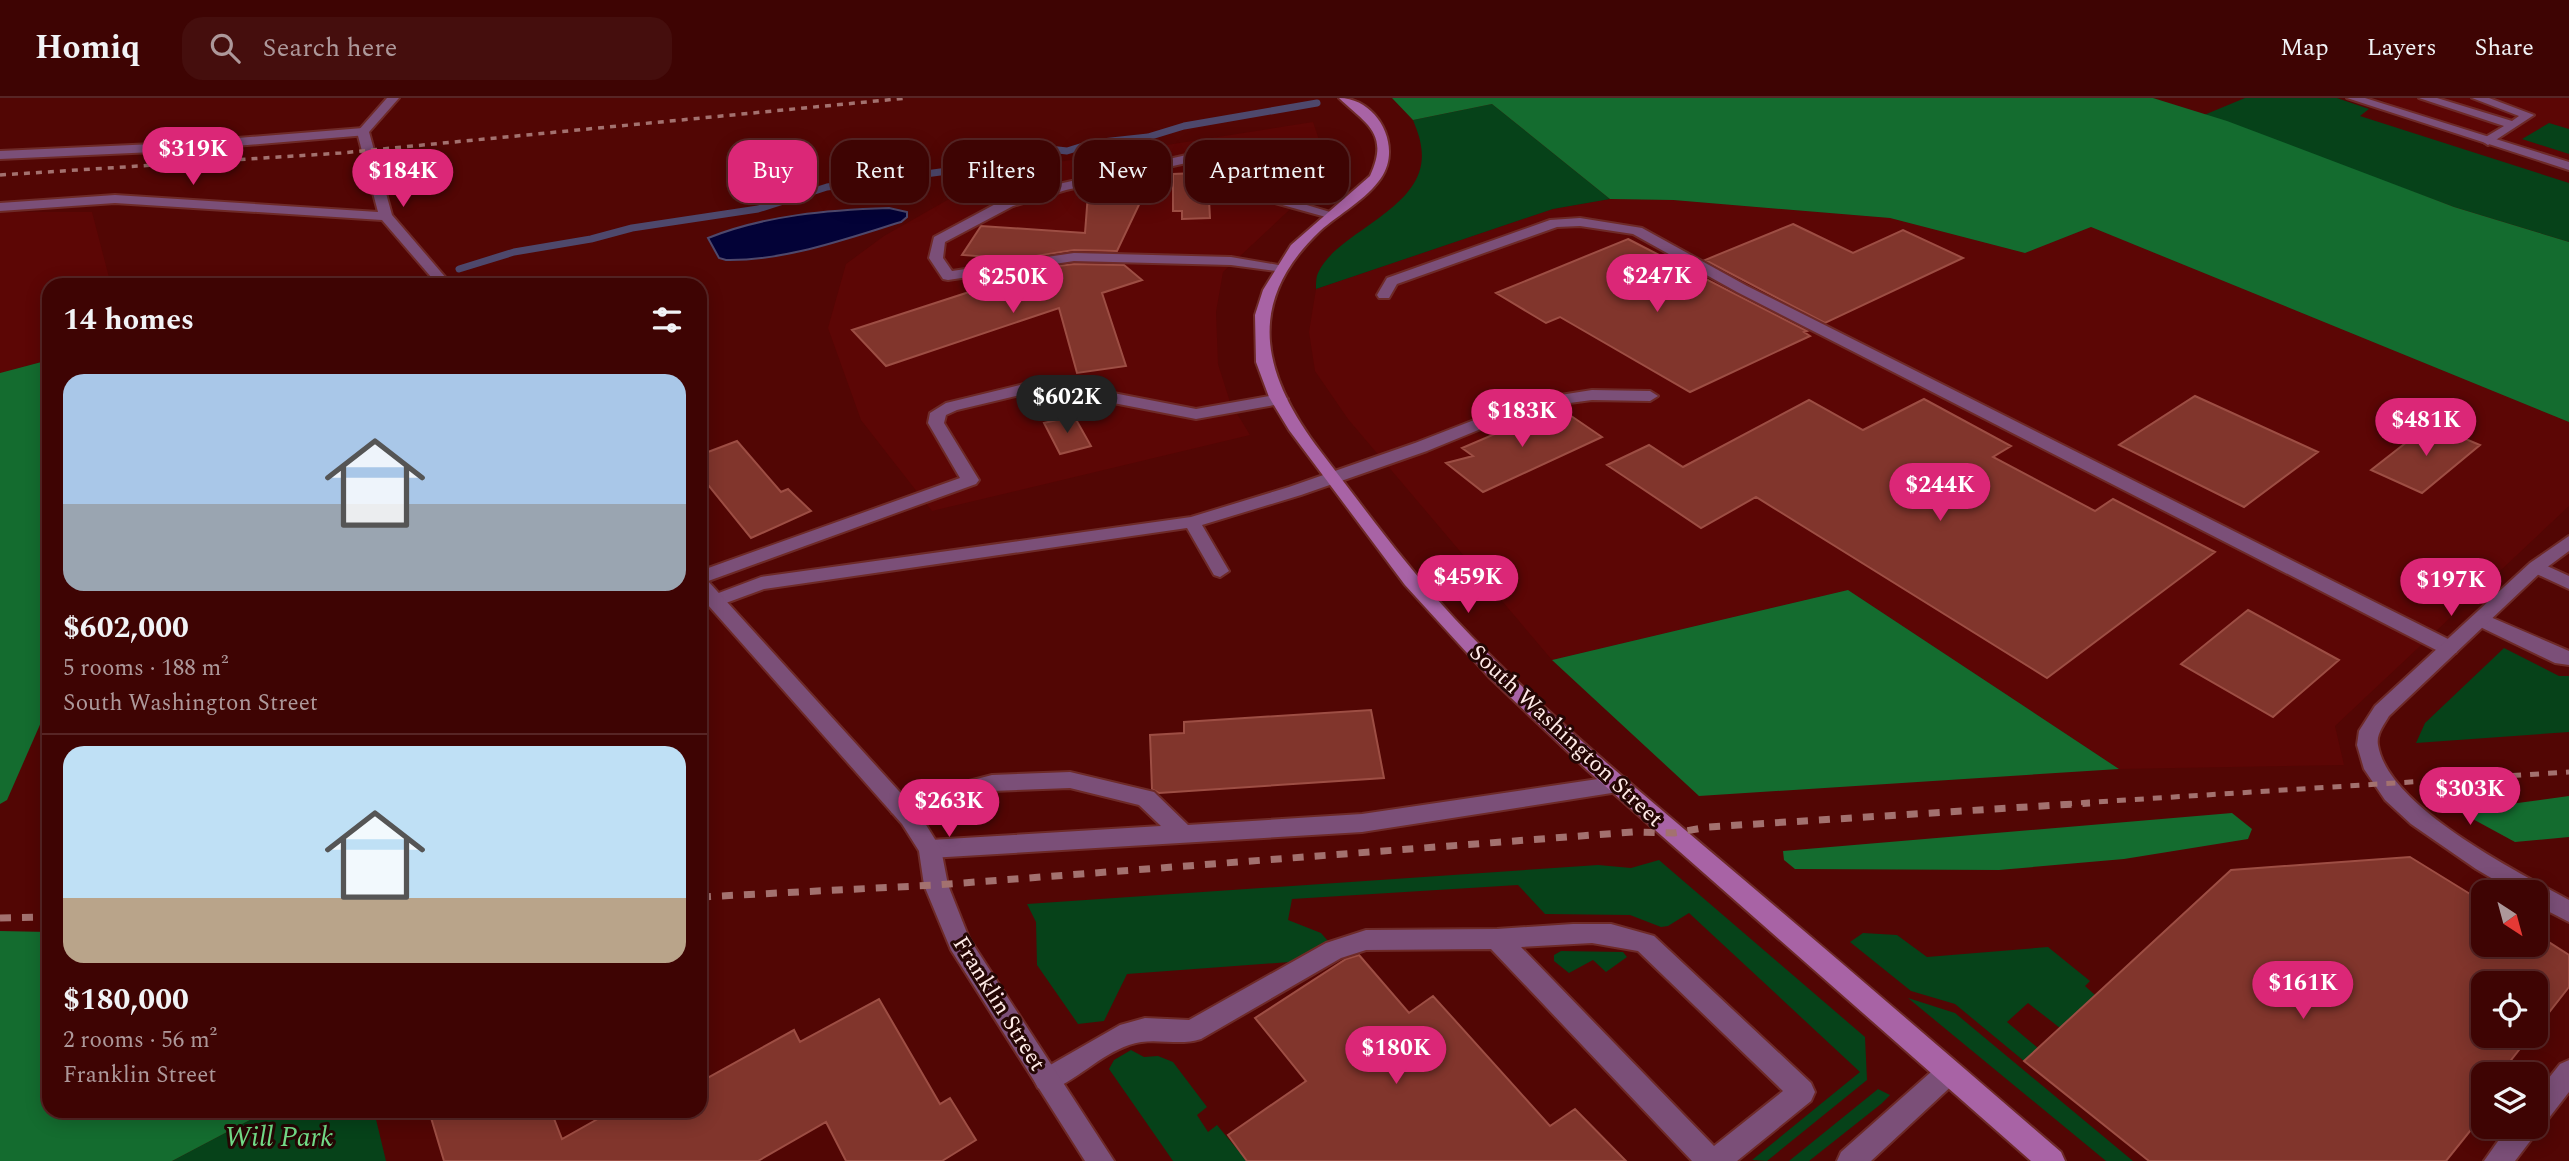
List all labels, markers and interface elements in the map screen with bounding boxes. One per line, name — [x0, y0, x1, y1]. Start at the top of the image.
search box — [182, 17, 672, 80]
text: Homiq — [35, 23, 140, 73]
text: Search here — [262, 28, 397, 68]
icon: search — [206, 29, 244, 67]
text: Map — [2280, 30, 2329, 66]
text: Layers — [2367, 30, 2437, 66]
text: Share — [2475, 30, 2534, 66]
pin: $319K — [144, 127, 242, 187]
text: $319K — [158, 132, 228, 167]
chip: Buy — [728, 140, 817, 203]
chip: Rent — [831, 140, 929, 203]
chip: Filters — [943, 140, 1060, 203]
chip: New — [1074, 140, 1171, 203]
chip: Apartment — [1185, 140, 1349, 203]
pin: $184K — [354, 150, 452, 209]
text: $184K — [368, 154, 438, 189]
pin: $247K — [1608, 254, 1706, 314]
pin: $250K — [964, 256, 1062, 315]
text: $247K — [1622, 259, 1692, 294]
text: $250K — [978, 260, 1048, 295]
text: 14 homes — [63, 297, 194, 343]
icon: filters — [648, 301, 686, 339]
pin: $602K — [1018, 376, 1116, 435]
text: $602K — [1032, 380, 1102, 415]
pin: $183K — [1473, 390, 1571, 449]
text: $183K — [1487, 394, 1557, 429]
pin: $481K — [2377, 398, 2475, 458]
text: $481K — [2391, 403, 2461, 438]
icon: home — [312, 420, 438, 546]
pin: $244K — [1891, 464, 1989, 523]
text: $244K — [1905, 468, 1975, 503]
pin: $459K — [1419, 556, 1517, 615]
pin: $197K — [2402, 559, 2500, 618]
text: $459K — [1433, 560, 1503, 595]
text: $197K — [2416, 563, 2486, 598]
text: $602,000 — [63, 605, 189, 651]
street label: South Washington Street — [1461, 636, 1671, 836]
text: 5 rooms · 188 m² — [63, 651, 229, 686]
text: South Washington Street — [63, 686, 318, 721]
pin: $303K — [2421, 768, 2519, 827]
text: $303K — [2435, 772, 2505, 807]
pin: $263K — [900, 780, 998, 839]
text: $263K — [914, 784, 984, 819]
icon: home — [312, 792, 438, 918]
north arrow — [2471, 880, 2548, 957]
map controls — [2471, 880, 2548, 1139]
street label: Franklin Street — [943, 929, 1054, 1078]
pin: $161K — [2254, 962, 2352, 1021]
text: $161K — [2268, 966, 2338, 1001]
button: locate — [2471, 971, 2548, 1048]
text: $180,000 — [63, 977, 189, 1023]
text: 2 rooms · 56 m² — [63, 1023, 217, 1058]
pin: $180K — [1347, 1026, 1445, 1086]
text: $180K — [1361, 1031, 1431, 1066]
text: Franklin Street — [63, 1058, 216, 1093]
button: layers — [2471, 1062, 2548, 1139]
park label: Will Park — [225, 1116, 333, 1159]

